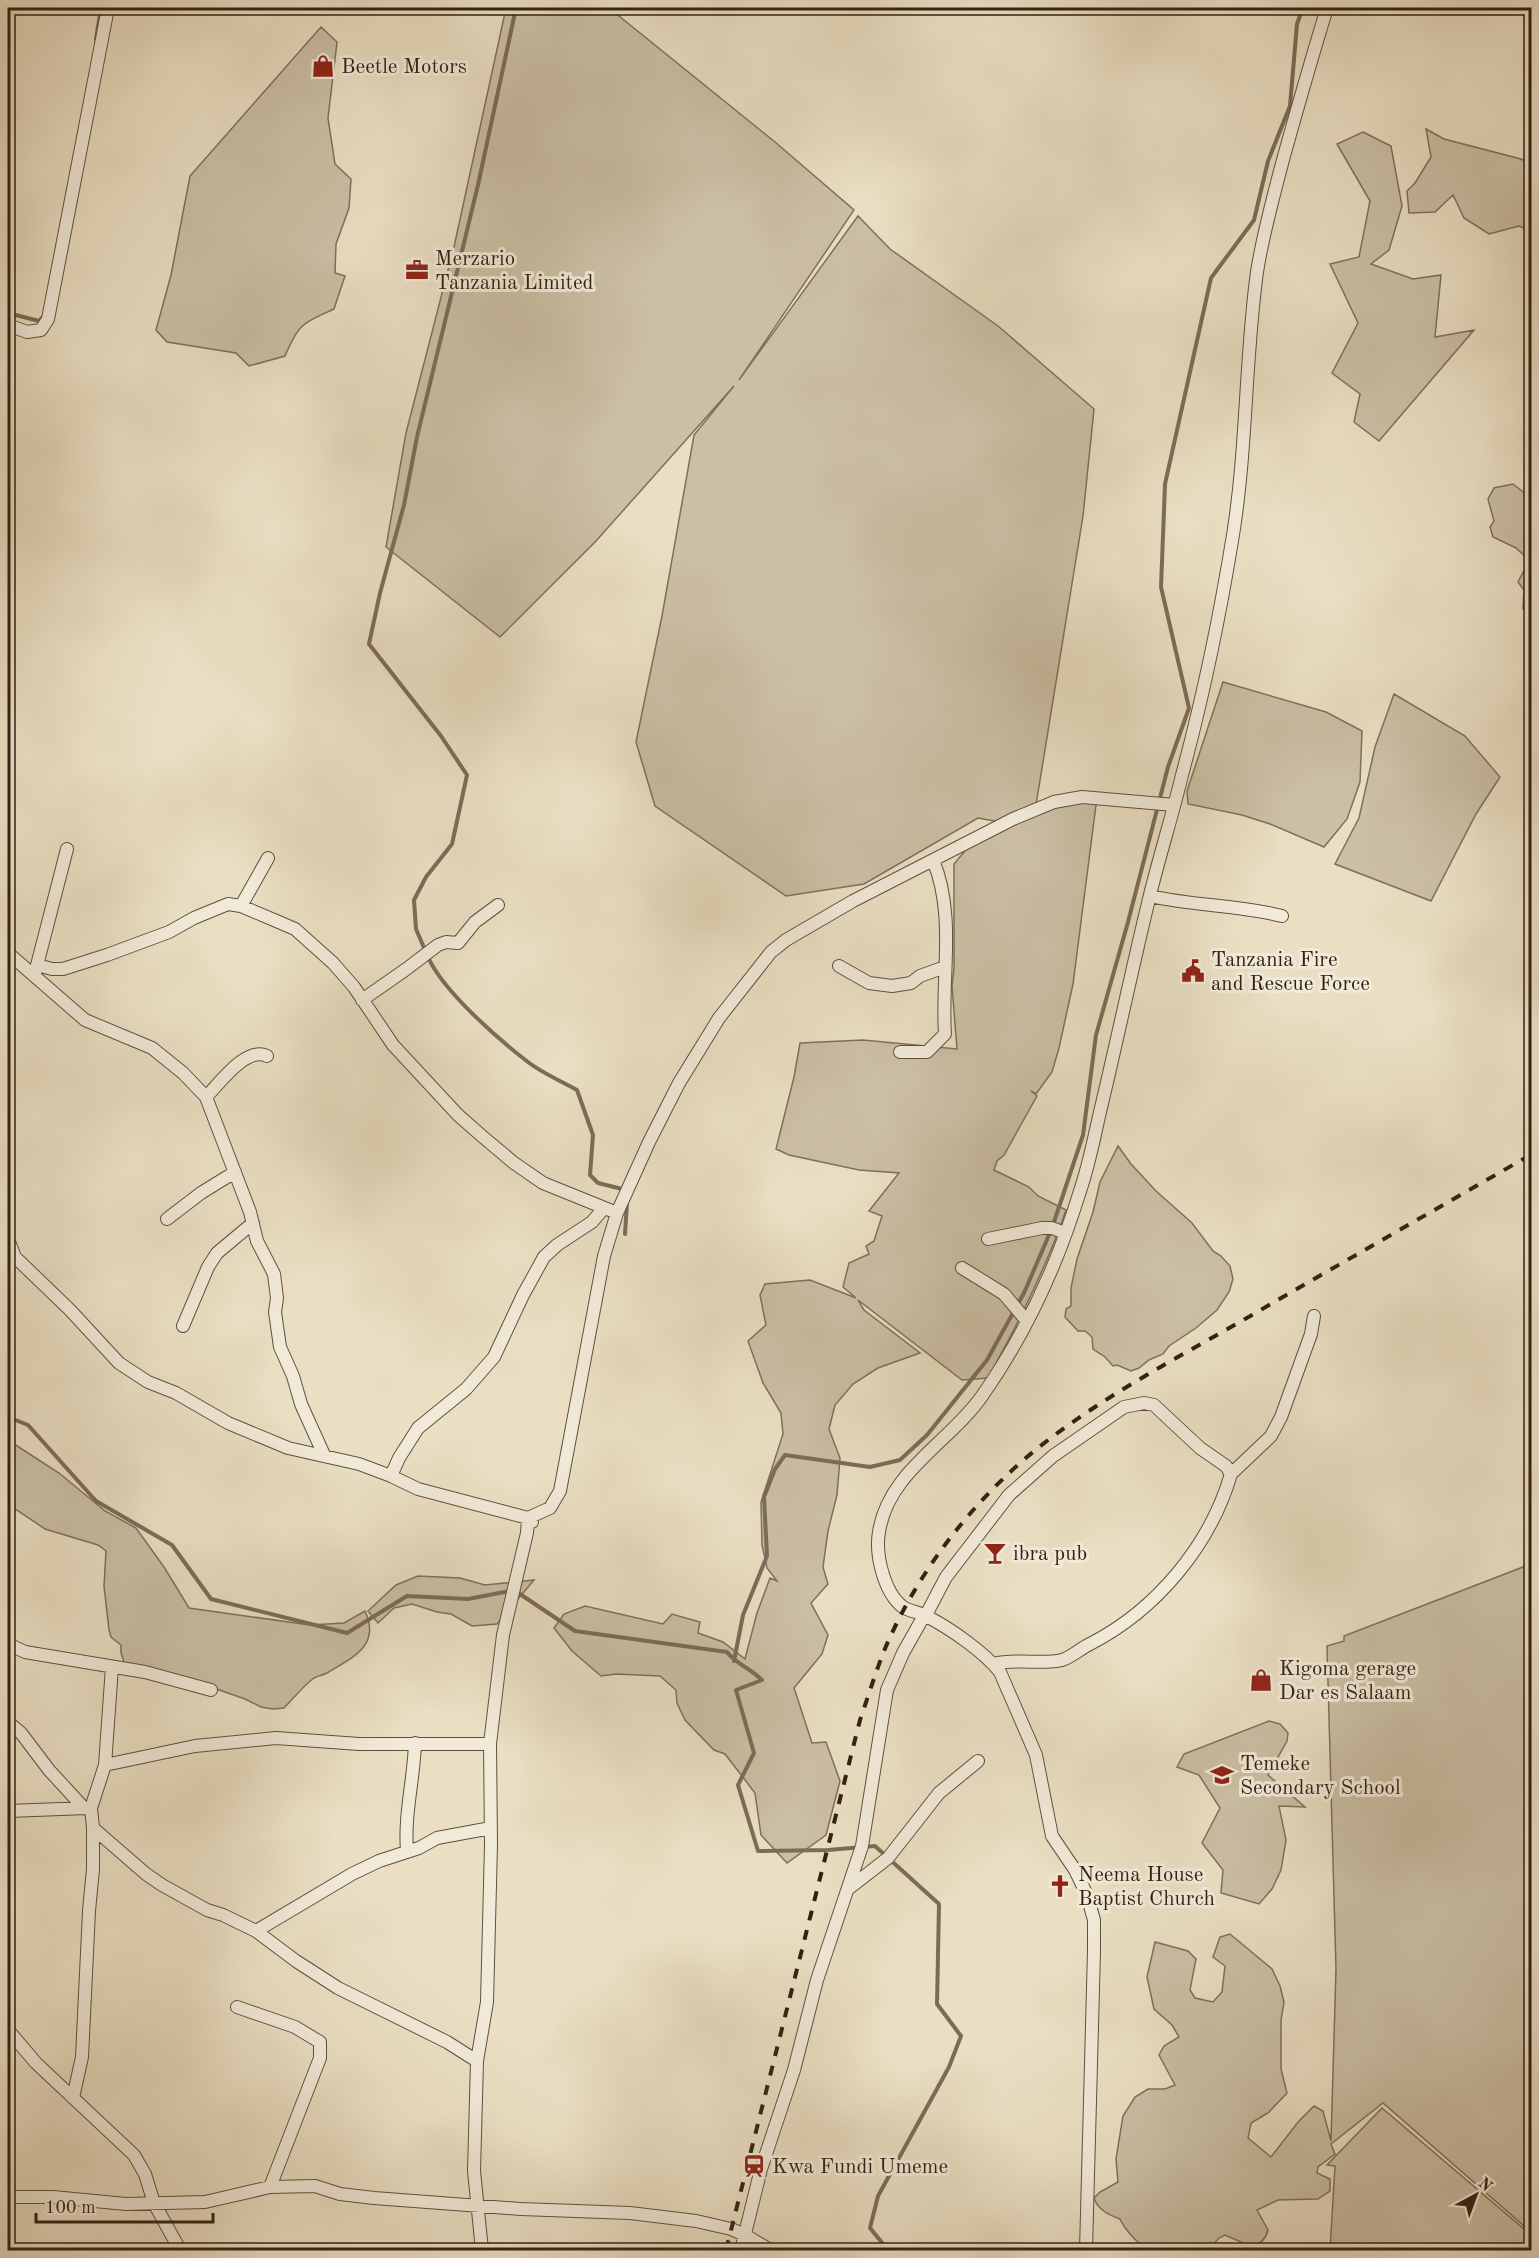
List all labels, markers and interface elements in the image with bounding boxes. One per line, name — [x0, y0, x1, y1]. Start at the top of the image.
shop icon: Beetle Motors — [310, 53, 336, 79]
place label: Beetle Motors — [341, 57, 467, 78]
place label: Merzario Tanzania Limited — [435, 249, 594, 294]
office icon: Merzario Tanzania Limited — [404, 257, 430, 283]
place label: Tanzania Fire and Rescue Force — [1211, 950, 1370, 995]
public building icon: Tanzania Fire and Rescue Force — [1180, 958, 1206, 984]
bar icon: ibra pub — [982, 1540, 1008, 1566]
place label: ibra pub — [1013, 1544, 1087, 1565]
place label: Kigoma gerage Dar es Salaam — [1279, 1659, 1416, 1704]
shop icon: Kigoma gerage Dar es Salaam — [1248, 1667, 1274, 1693]
place label: Temeke Secondary School — [1240, 1754, 1401, 1799]
school or university icon: Temeke Secondary School — [1209, 1762, 1235, 1788]
place label: Neema House Baptist Church — [1078, 1865, 1215, 1910]
church icon: Neema House Baptist Church — [1047, 1873, 1073, 1899]
station icon: Kwa Fundi Umeme — [741, 2153, 767, 2179]
place label: Kwa Fundi Umeme — [772, 2157, 948, 2178]
north arrow — [1446, 2165, 1506, 2225]
text: N — [1475, 2175, 1495, 2196]
scale bar — [36, 2186, 213, 2224]
text: 100 m — [45, 2199, 96, 2217]

